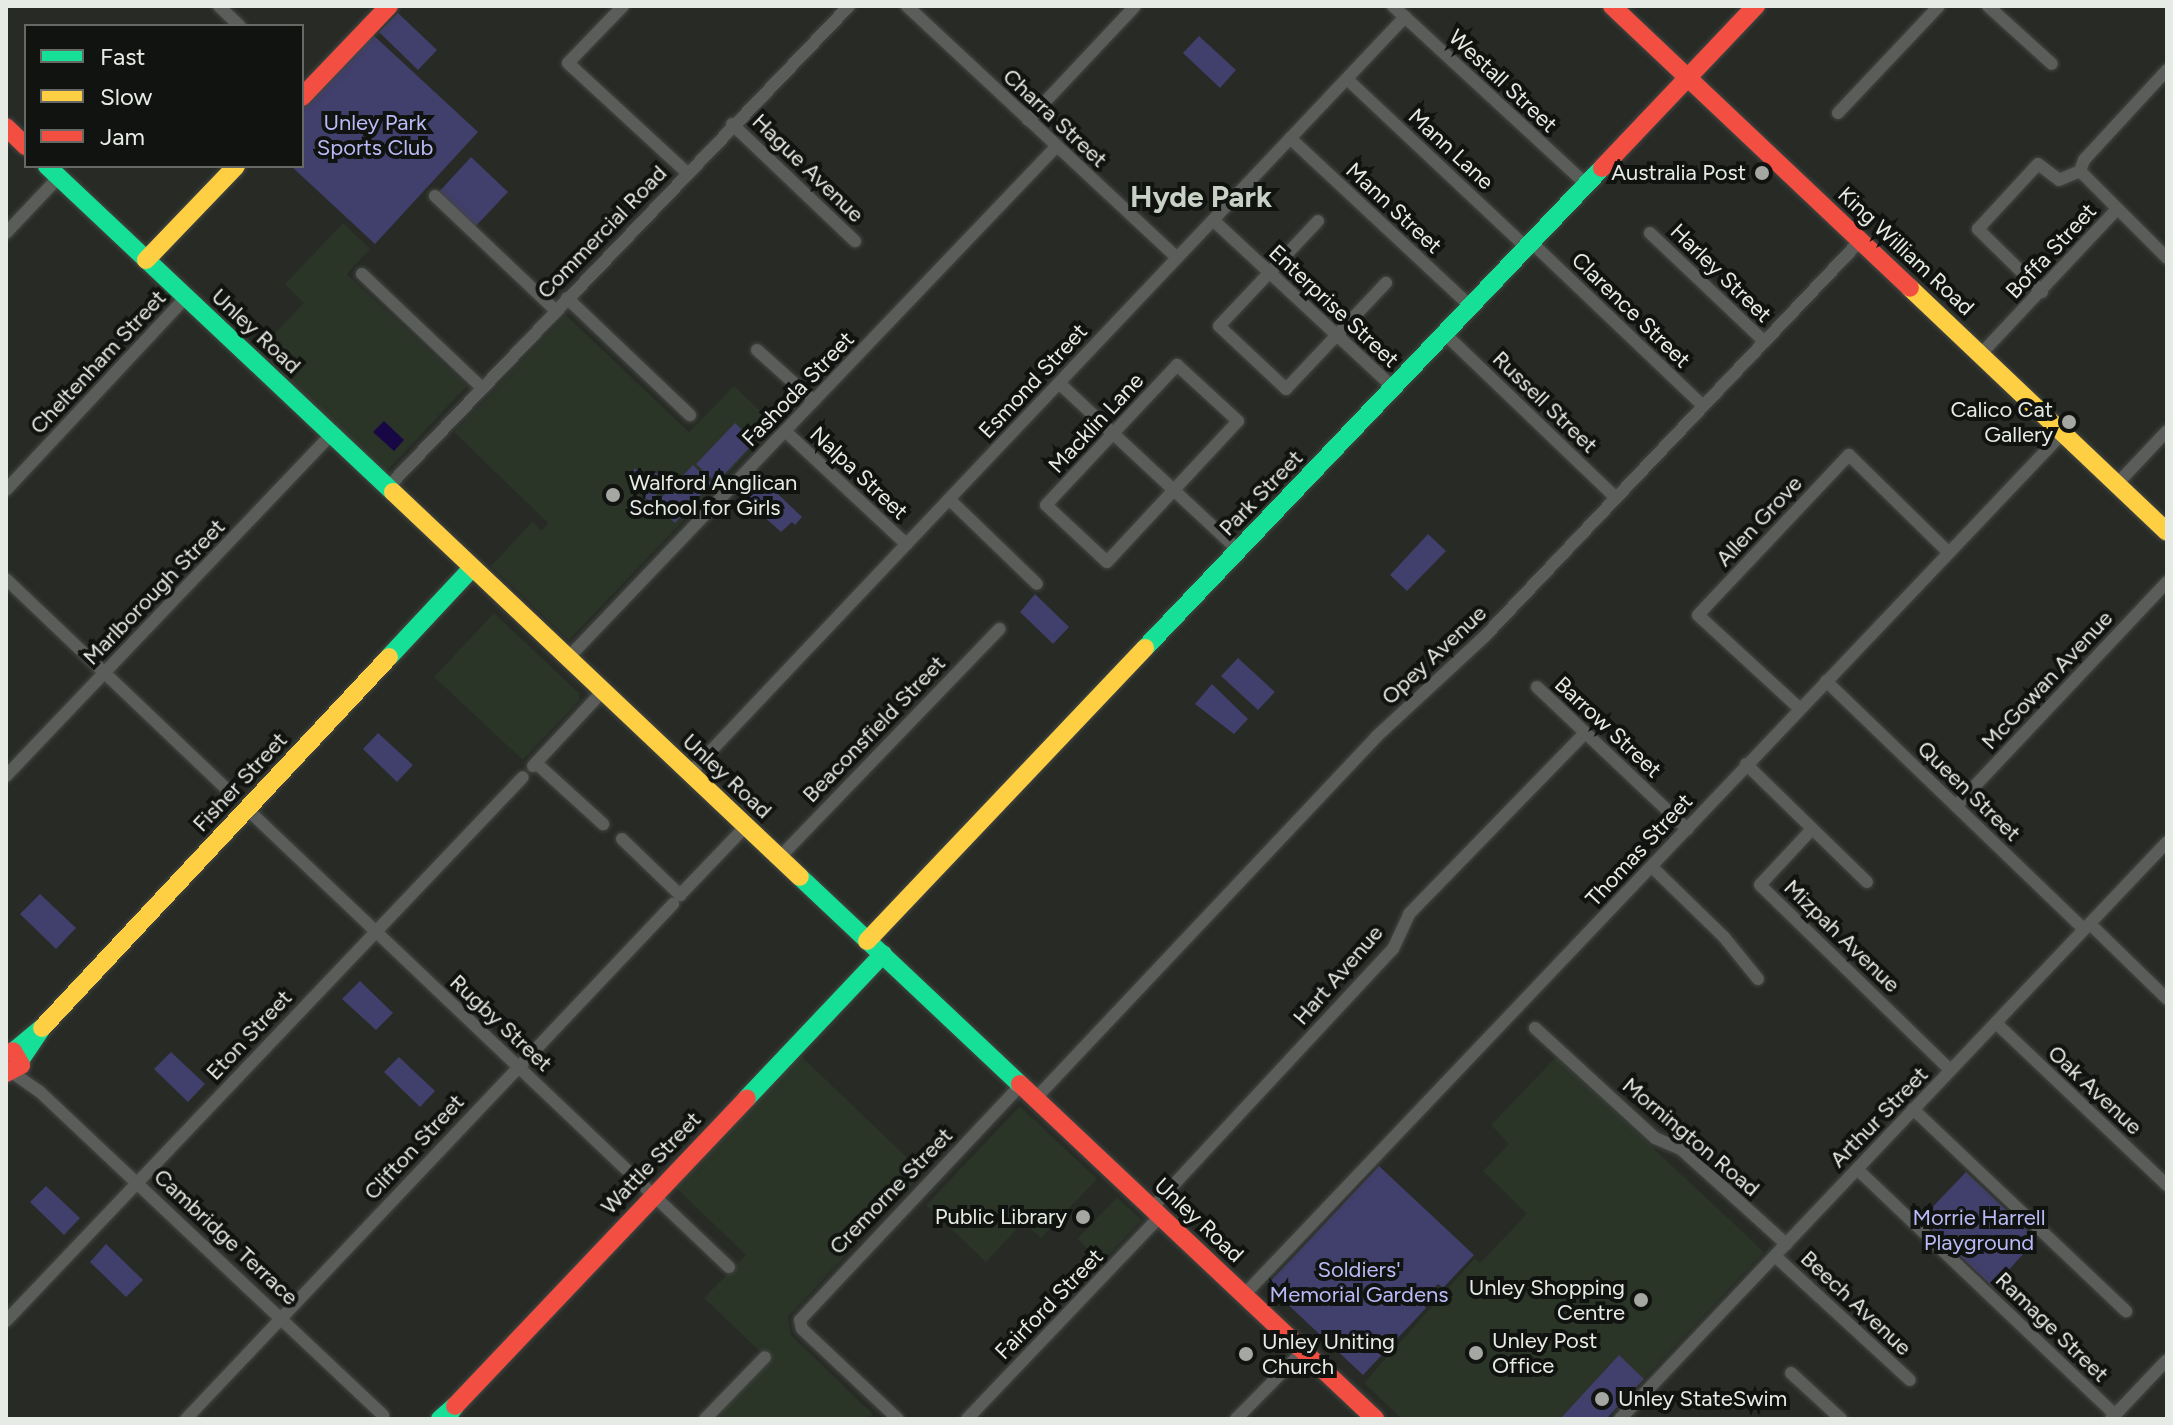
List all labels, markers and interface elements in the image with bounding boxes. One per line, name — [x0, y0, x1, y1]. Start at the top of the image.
legend — [24, 24, 304, 168]
street label: Westall Street — [1443, 24, 1563, 138]
text: Fast — [100, 42, 145, 71]
street label: Charra Street — [998, 63, 1112, 173]
text: Slow — [100, 82, 152, 111]
street label: Mann Lane — [1403, 103, 1499, 195]
street label: Hague Avenue — [747, 108, 869, 228]
park label: Unley Park Sports Club — [317, 109, 433, 160]
text: Jam — [100, 122, 145, 151]
street label: Mann Street — [1341, 157, 1447, 259]
street label: Commercial Road — [532, 160, 672, 304]
place label: Australia Post — [1611, 160, 1746, 186]
marker: Australia Post — [1753, 164, 1771, 182]
district label: Hyde Park — [1130, 179, 1272, 215]
street label: King William Road — [1833, 181, 1979, 321]
street label: Boffa Street — [2000, 198, 2102, 304]
street label: Harley Street — [1665, 218, 1777, 328]
street label: Enterprise Street — [1264, 239, 1404, 373]
street label: Clarence Street — [1566, 247, 1696, 373]
street label: Unley Road — [206, 283, 306, 379]
street label: Cheltenham Street — [25, 285, 171, 439]
street label: Esmond Street — [973, 318, 1093, 444]
street label: Fashoda Street — [737, 326, 859, 452]
street label: Russell Street — [1487, 346, 1603, 458]
street label: Macklin Lane — [1043, 368, 1149, 478]
place label: Calico Cat Gallery — [1950, 396, 2053, 448]
marker: Calico Cat Gallery — [2060, 413, 2078, 431]
street label: Nalpa Street — [805, 421, 913, 525]
street label: Park Street — [1214, 445, 1308, 541]
place label: Walford Anglican School for Girls — [629, 469, 797, 520]
street label: Allen Grove — [1710, 470, 1808, 572]
marker: Walford Anglican School for Girls — [604, 486, 622, 504]
street label: Marlborough Street — [78, 514, 230, 670]
street label: Opey Avenue — [1376, 600, 1492, 710]
street label: McGowan Avenue — [1976, 605, 2118, 755]
street label: Beaconsfield Street — [797, 650, 951, 808]
street label: Barrow Street — [1549, 671, 1667, 783]
street label: Fisher Street — [187, 727, 293, 837]
street label: Unley Road — [677, 728, 777, 824]
street label: Queen Street — [1912, 735, 2026, 847]
street label: Thomas Street — [1580, 788, 1698, 912]
street label: Mizpah Avenue — [1779, 874, 1905, 998]
street label: Hart Avenue — [1288, 920, 1388, 1030]
street label: Rugby Street — [444, 969, 558, 1077]
street label: Eton Street — [201, 985, 297, 1085]
street label: Oak Avenue — [2043, 1040, 2147, 1140]
street label: Arthur Street — [1824, 1061, 1934, 1173]
street label: Mornington Road — [1617, 1072, 1765, 1202]
street label: Clifton Street — [359, 1089, 469, 1205]
street label: Wattle Street — [596, 1106, 706, 1220]
street label: Cremorne Street — [824, 1122, 958, 1260]
street label: Cambridge Terrace — [149, 1163, 303, 1311]
street label: Unley Road — [1149, 1172, 1249, 1268]
place label: Public Library — [935, 1204, 1067, 1230]
park label: Morrie Harrell Playground — [1912, 1204, 2046, 1256]
marker: Public Library — [1074, 1208, 1092, 1226]
street label: Fairford Street — [990, 1243, 1108, 1365]
street label: Beech Avenue — [1795, 1245, 1917, 1361]
park label: Soldiers' Memorial Gardens — [1270, 1256, 1448, 1308]
street label: Ramage Street — [1990, 1266, 2114, 1388]
place label: Unley Shopping Centre — [1469, 1274, 1625, 1326]
marker: Unley Shopping Centre — [1632, 1291, 1650, 1309]
place label: Unley Post Office — [1492, 1327, 1597, 1378]
place label: Unley Uniting Church — [1262, 1328, 1395, 1380]
marker: Unley Post Office — [1467, 1344, 1485, 1362]
marker: Unley Uniting Church — [1237, 1345, 1255, 1363]
place label: Unley StateSwim — [1618, 1386, 1787, 1412]
marker: Unley StateSwim — [1593, 1390, 1611, 1408]

